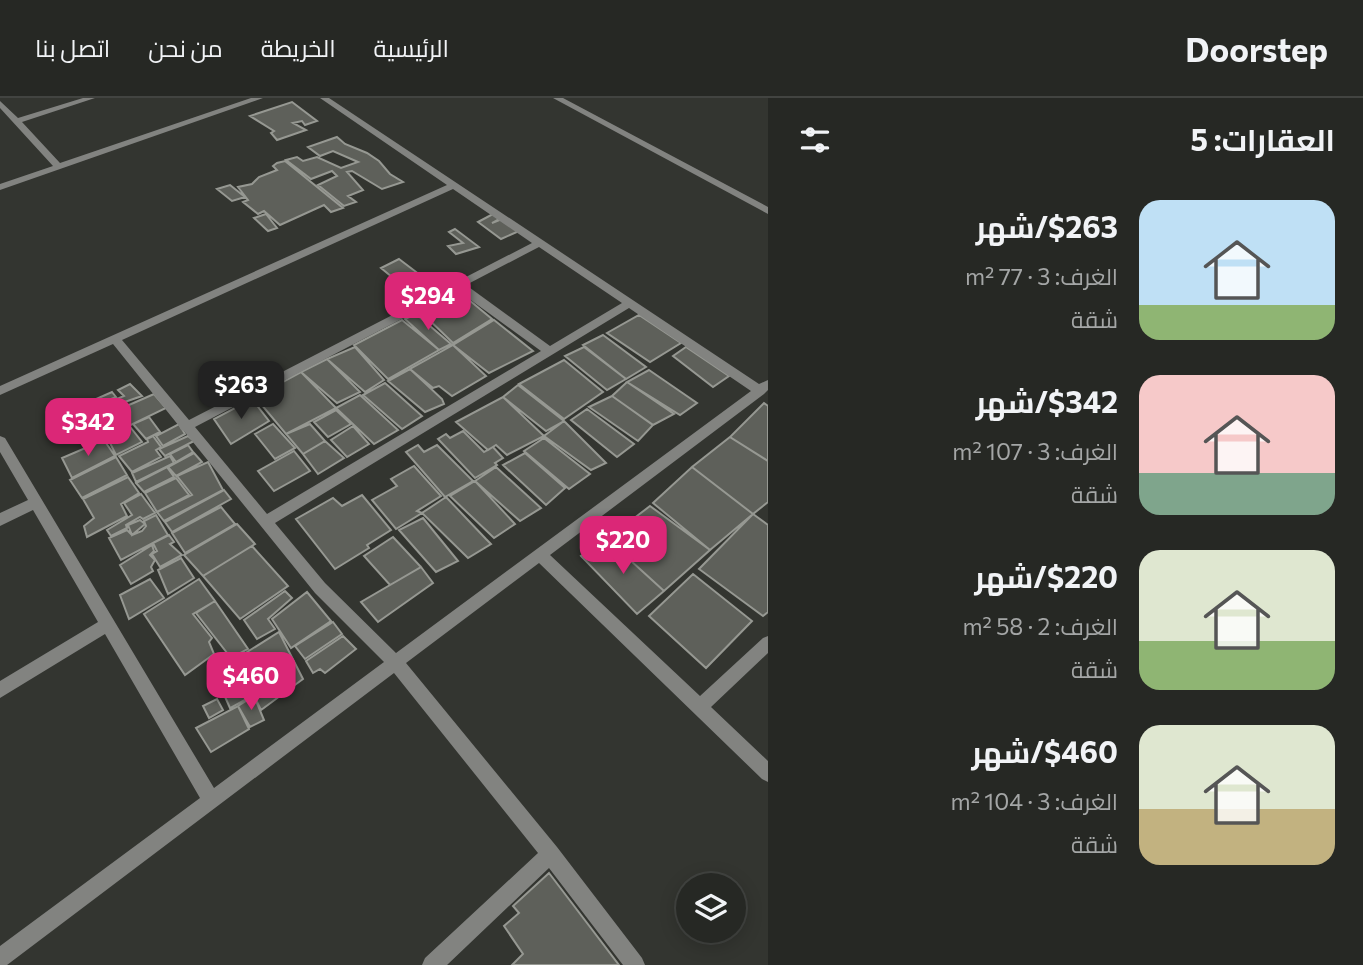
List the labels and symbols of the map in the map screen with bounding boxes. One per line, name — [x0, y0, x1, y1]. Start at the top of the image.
pin: $294 — [387, 272, 469, 332]
pin: $263 — [200, 362, 282, 421]
pin: $342 — [47, 398, 129, 458]
pin: $220 — [582, 517, 664, 576]
pin: $460 — [210, 652, 292, 712]

